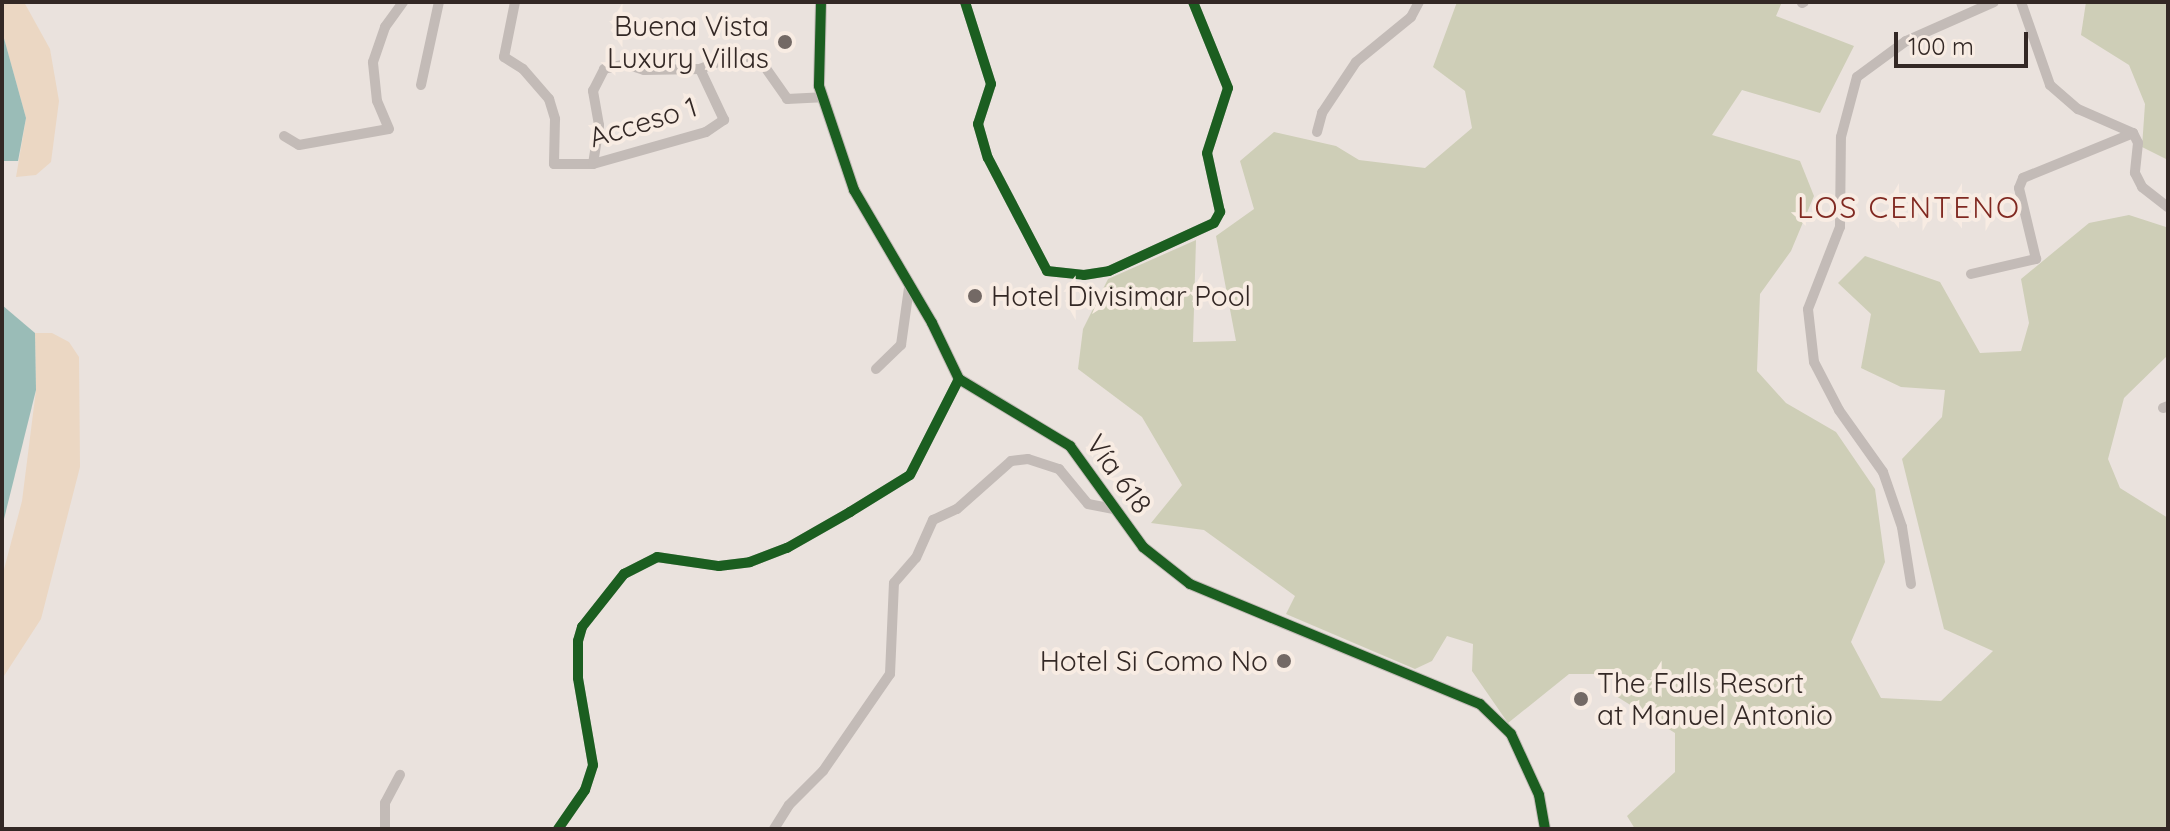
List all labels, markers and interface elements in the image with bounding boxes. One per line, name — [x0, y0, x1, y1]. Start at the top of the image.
place label: Buena Vista Luxury Villas — [607, 9, 769, 75]
scale bar — [1898, 16, 2032, 66]
text: 100 m — [1908, 31, 1974, 61]
marker: Buena Vista Luxury Villas — [776, 33, 794, 51]
street label: Acceso 1 — [585, 90, 701, 154]
district label: LOS CENTENO — [1797, 189, 2021, 225]
place label: Hotel Divisimar Pool — [991, 279, 1251, 313]
marker: Hotel Divisimar Pool — [966, 287, 984, 305]
street label: Vía 618 — [1079, 428, 1159, 520]
place label: Hotel Si Como No — [1040, 644, 1268, 678]
marker: Hotel Si Como No — [1275, 652, 1293, 670]
place label: The Falls Resort at Manuel Antonio — [1597, 666, 1833, 732]
marker: The Falls Resort at Manuel Antonio — [1572, 690, 1590, 708]

